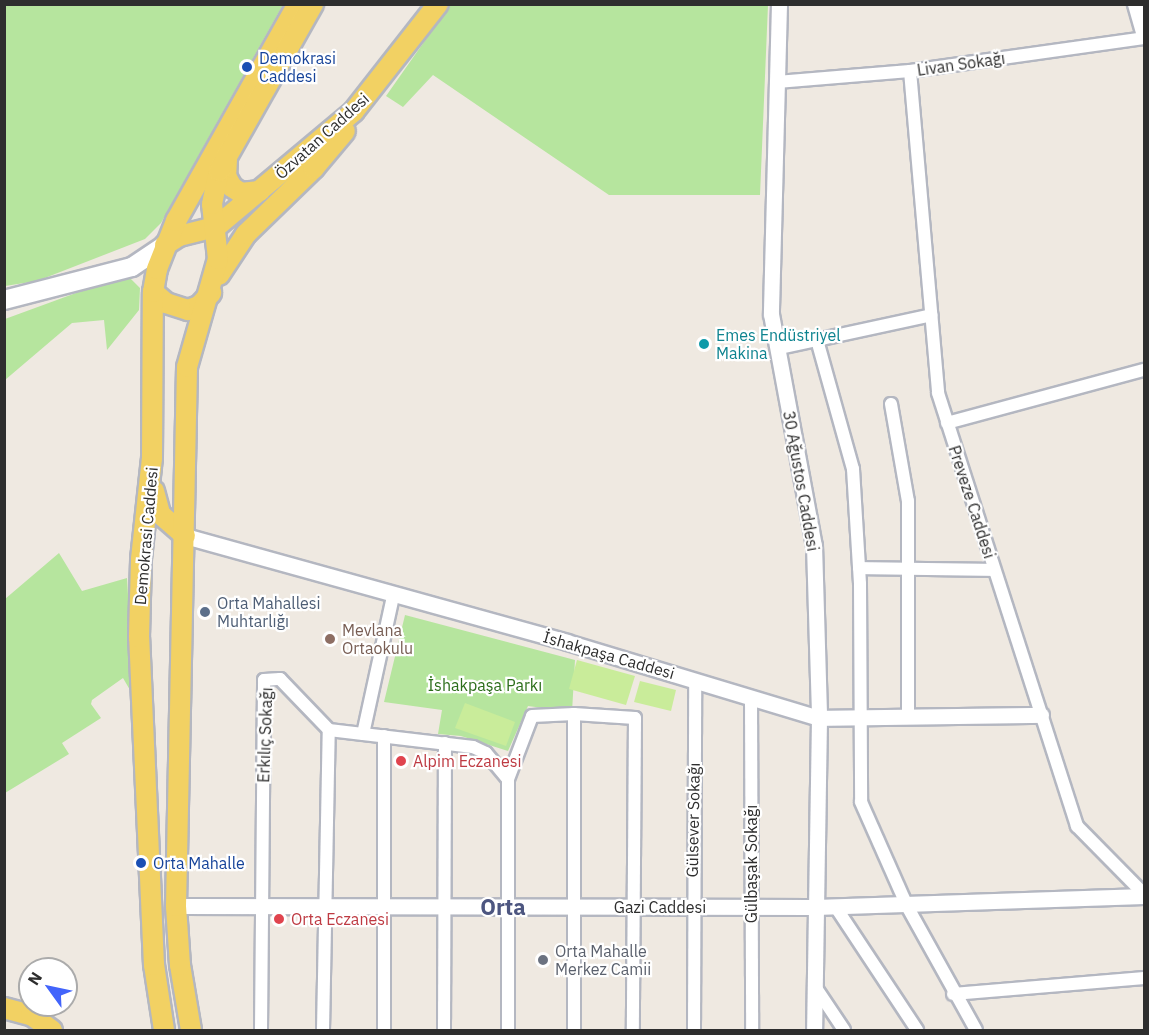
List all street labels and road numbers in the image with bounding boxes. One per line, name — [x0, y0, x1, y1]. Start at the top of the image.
street label: Livan Sokağı — [916, 48, 1006, 80]
street label: Özvatan Caddesi — [271, 89, 373, 183]
street label: 30 Ağustos Caddesi — [779, 409, 823, 553]
street label: Preveze Caddesi — [945, 443, 999, 561]
street label: Demokrasi Caddesi — [130, 466, 162, 606]
street label: İshakpaşa Caddesi — [541, 627, 677, 683]
street label: Erkılıç Sokağı — [254, 687, 276, 783]
street label: Gülsever Sokağı — [682, 762, 704, 878]
street label: Gülbaşak Sokağı — [741, 805, 761, 923]
street label: Gazi Caddesi — [614, 897, 706, 917]

